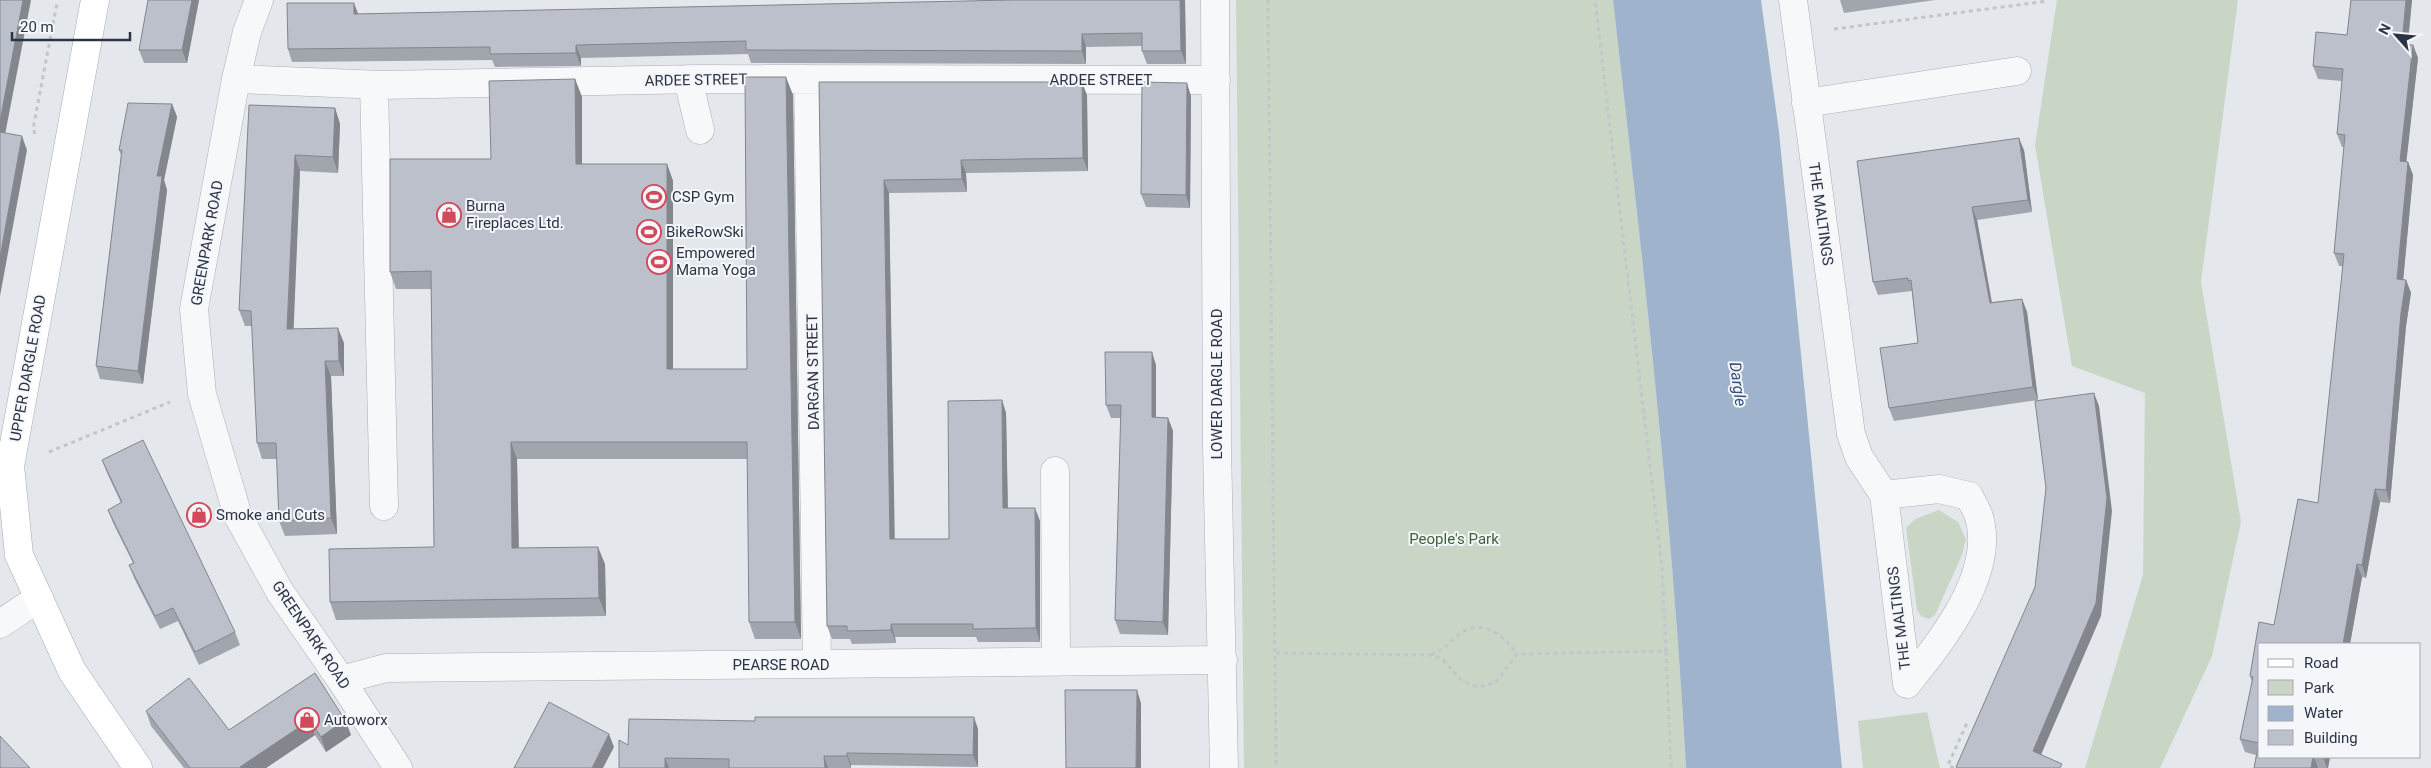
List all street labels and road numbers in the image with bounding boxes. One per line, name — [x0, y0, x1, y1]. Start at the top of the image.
street label: ARDEE STREET — [644, 70, 748, 90]
street label: ARDEE STREET — [1050, 71, 1152, 89]
street label: THE MALTINGS — [1805, 161, 1837, 267]
street label: GREENPARK ROAD — [187, 179, 227, 307]
street label: UPPER DARGLE ROAD — [6, 293, 50, 443]
street label: LOWER DARGLE ROAD — [1208, 308, 1226, 460]
street label: DARGAN STREET — [803, 314, 823, 430]
street label: THE MALTINGS — [1884, 565, 1914, 671]
street label: GREENPARK ROAD — [268, 577, 354, 693]
street label: PEARSE ROAD — [732, 656, 830, 674]

